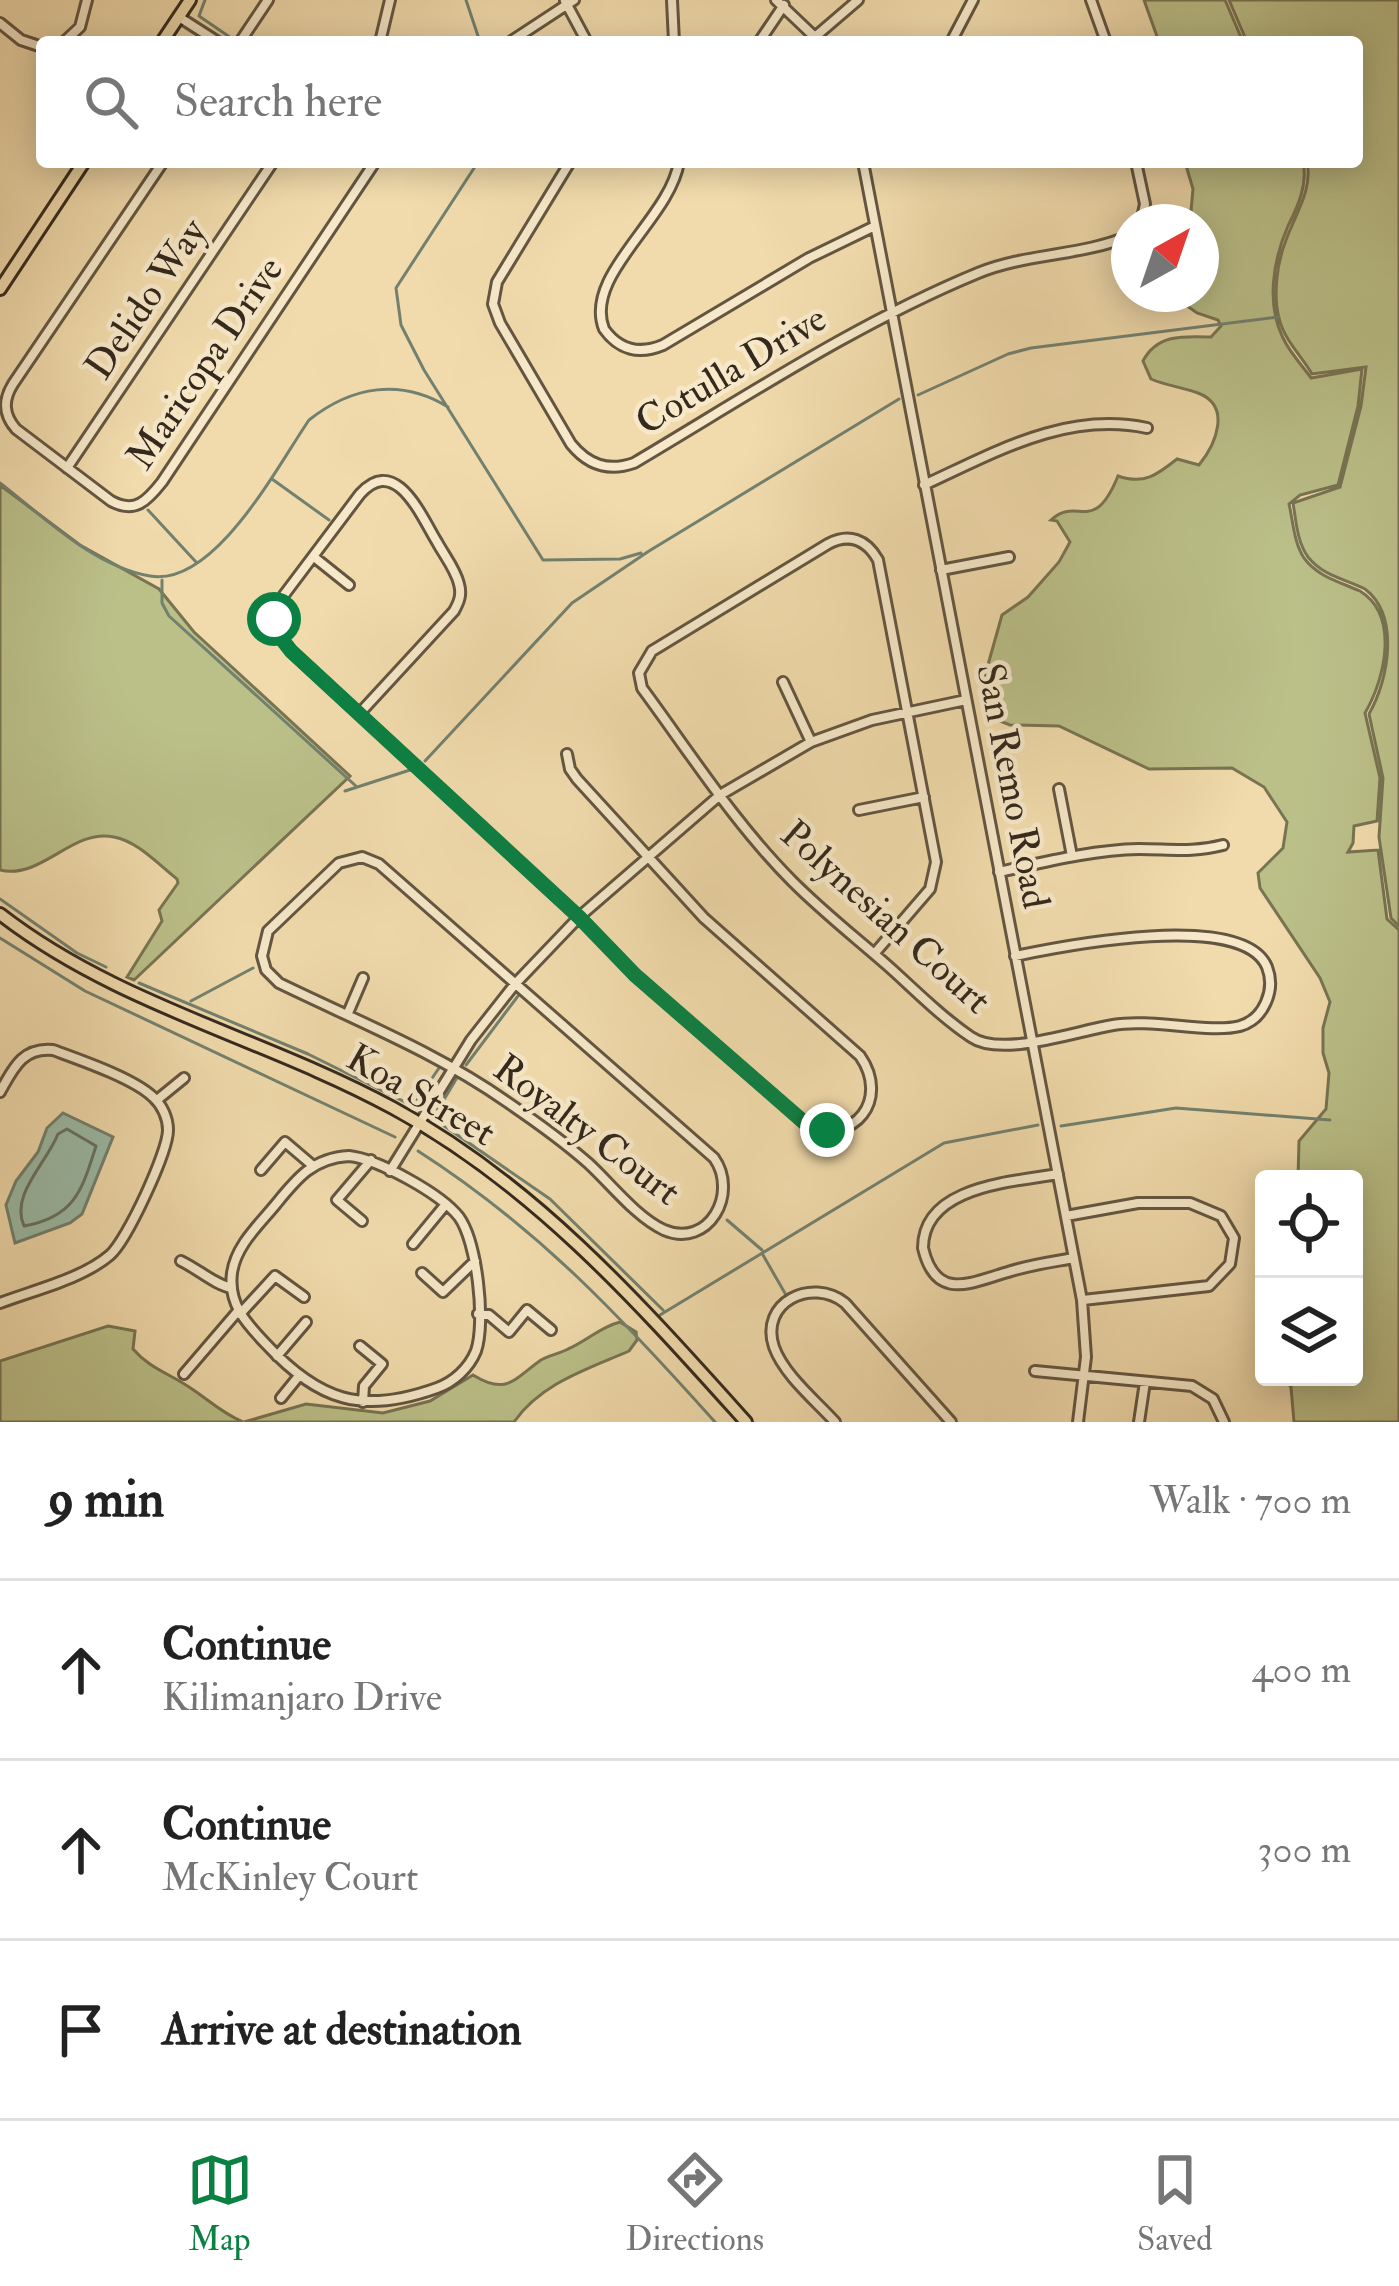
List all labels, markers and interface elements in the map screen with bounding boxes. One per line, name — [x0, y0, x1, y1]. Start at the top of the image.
search box — [36, 36, 1363, 168]
icon: search — [78, 69, 144, 135]
text: Search here — [174, 74, 382, 130]
north arrow — [1111, 204, 1219, 312]
street label: Delido Way — [74, 209, 218, 389]
street label: Maricopa Drive — [116, 247, 294, 479]
street label: Cotulla Drive — [627, 294, 835, 446]
route start — [247, 592, 301, 646]
street label: San Remo Road — [965, 659, 1061, 913]
street label: Polynesian Court — [771, 810, 1001, 1024]
street label: Koa Street — [338, 1033, 504, 1157]
street label: Royalty Court — [484, 1044, 690, 1216]
route end — [800, 1103, 854, 1157]
map controls — [1255, 1170, 1363, 1386]
button: locate — [1255, 1170, 1363, 1278]
button: layers — [1255, 1278, 1363, 1386]
text: 9 min — [48, 1468, 164, 1532]
text: Walk · 700 m — [1150, 1476, 1351, 1525]
text: Continue — [162, 1617, 331, 1673]
icon: ahead — [48, 1637, 114, 1703]
text: 400 m — [1252, 1645, 1351, 1694]
text: Kilimanjaro Drive — [162, 1673, 442, 1722]
text: Continue — [162, 1797, 331, 1853]
icon: ahead — [48, 1817, 114, 1883]
text: 300 m — [1258, 1825, 1351, 1874]
text: McKinley Court — [162, 1853, 419, 1902]
icon: arrive — [48, 1997, 114, 2063]
text: Arrive at destination — [162, 2002, 522, 2058]
tab: Map — [187, 2147, 253, 2260]
tab: Directions — [626, 2147, 764, 2260]
tab: Saved — [1137, 2147, 1212, 2260]

